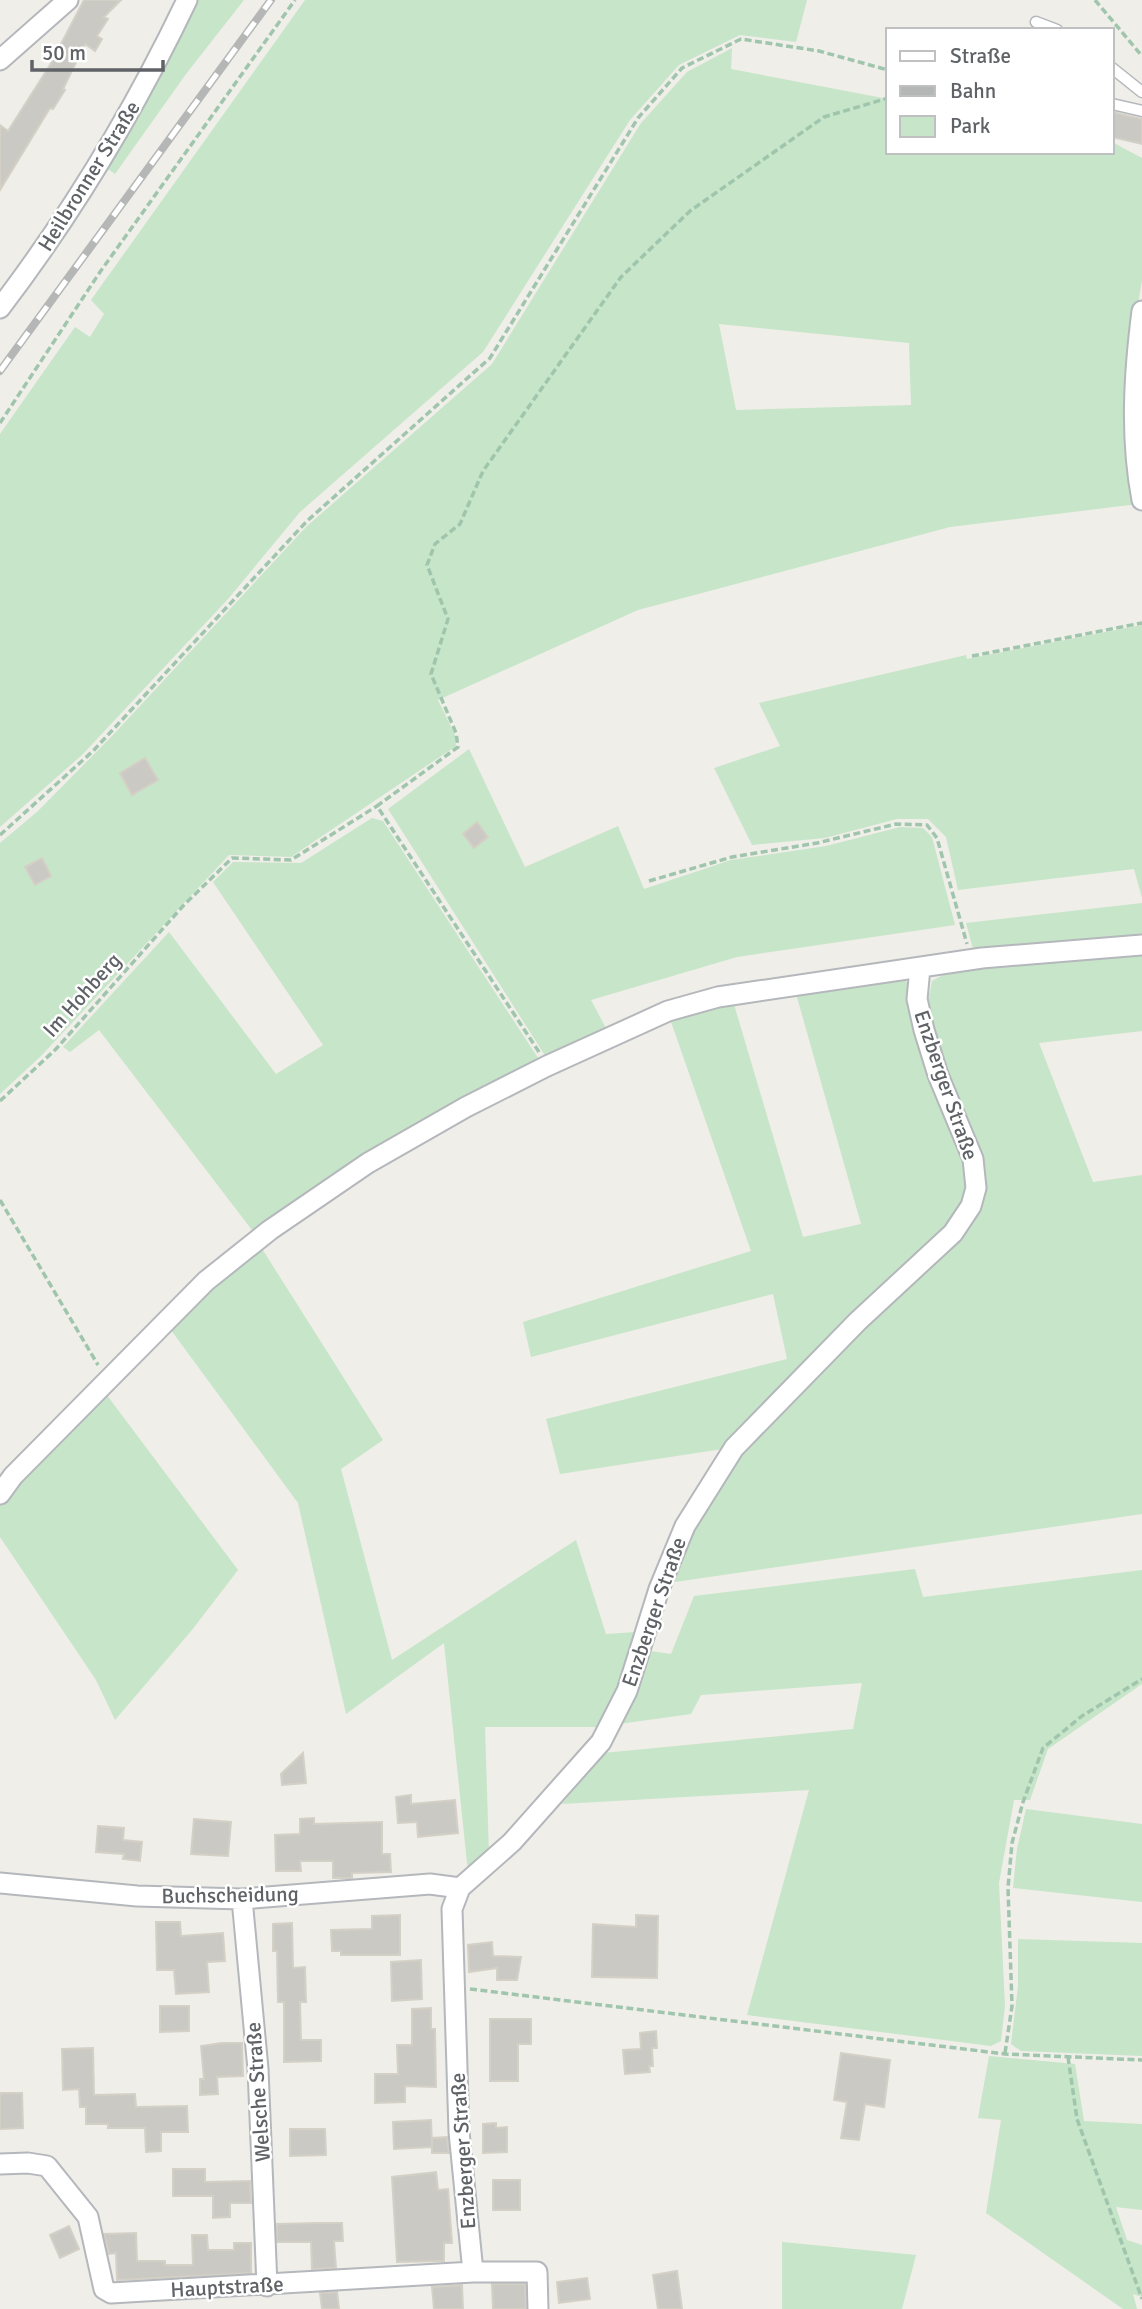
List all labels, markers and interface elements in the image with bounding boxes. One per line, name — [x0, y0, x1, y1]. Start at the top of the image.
scale bar — [32, 28, 163, 72]
legend — [886, 28, 1114, 154]
text: 50 m — [42, 40, 86, 66]
text: Straße — [950, 43, 1011, 69]
text: Bahn — [950, 78, 996, 104]
street label: Heilbronner Straße — [32, 96, 146, 256]
text: Park — [950, 113, 991, 139]
street label: Im Hohberg — [37, 948, 127, 1042]
street label: Enzberger Straße — [908, 1007, 984, 1163]
street label: Enzberger Straße — [616, 1534, 692, 1690]
street label: Buchscheidung — [161, 1881, 299, 1909]
street label: Welsche Straße — [240, 2021, 276, 2163]
street label: Enzberger Straße — [445, 2072, 481, 2230]
street label: Hauptstraße — [170, 2271, 284, 2303]

